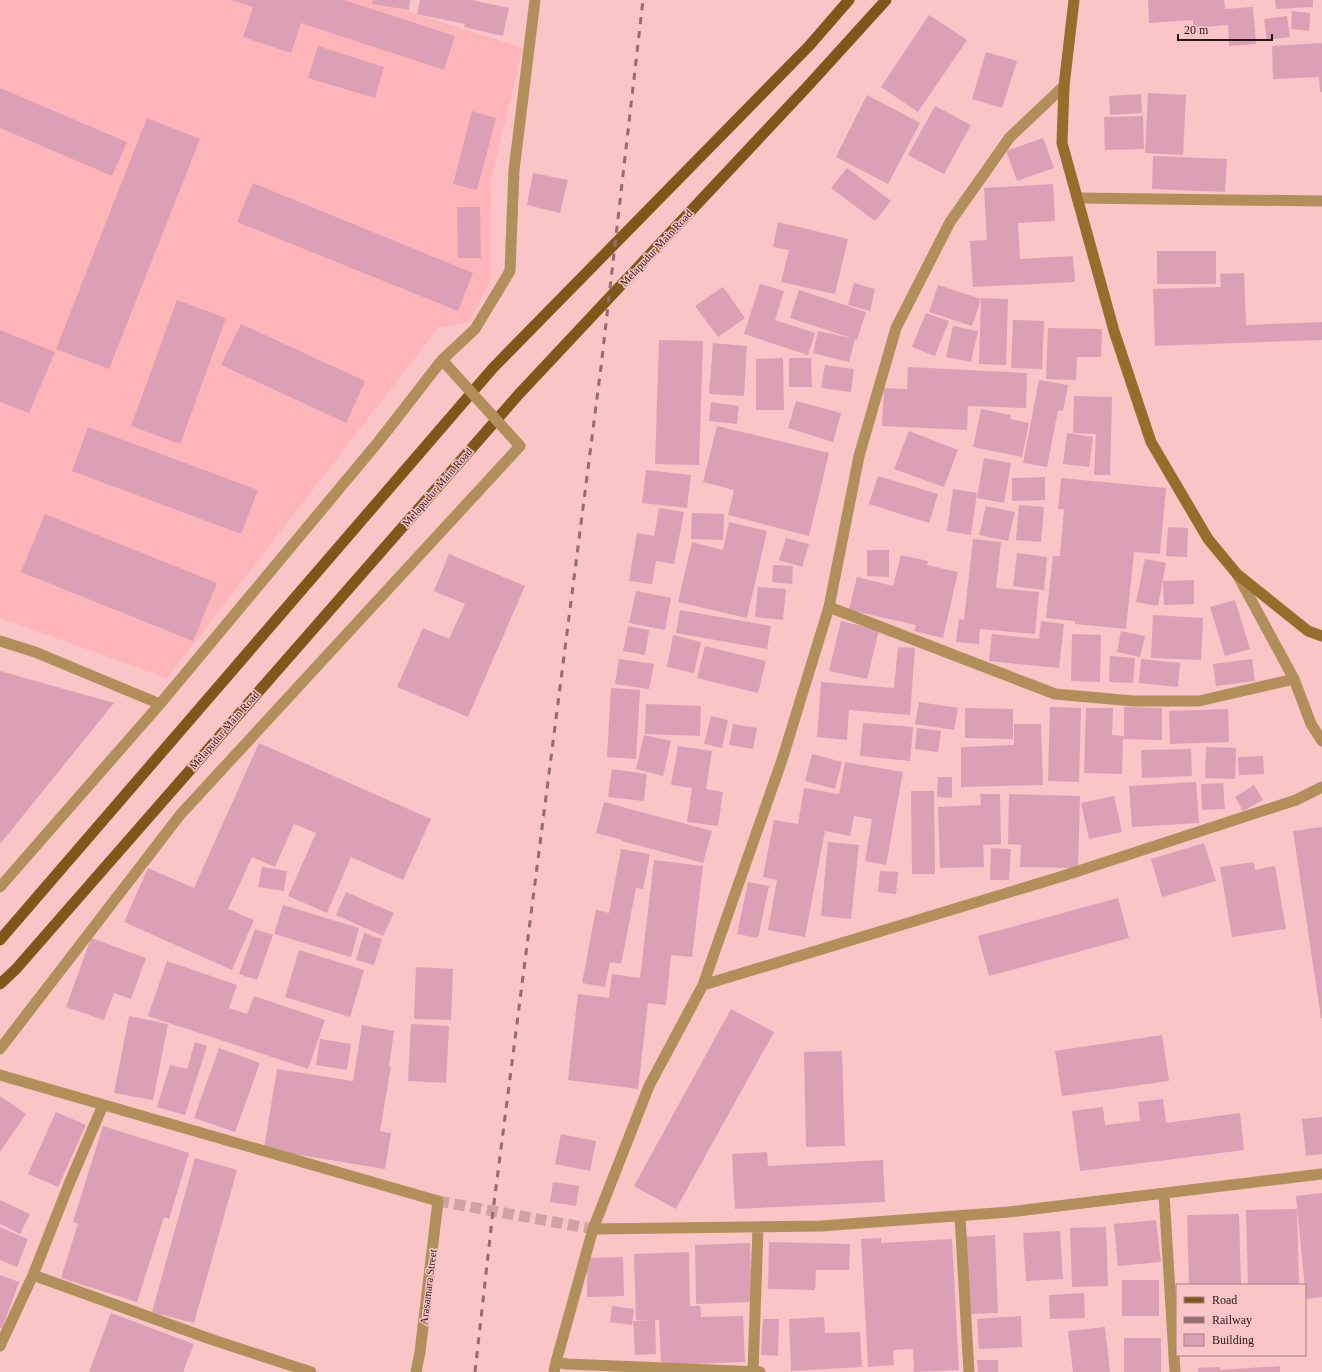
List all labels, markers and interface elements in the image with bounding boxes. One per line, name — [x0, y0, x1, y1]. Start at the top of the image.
scale bar — [1178, 16, 1272, 42]
text: 20 m — [1184, 23, 1209, 37]
street label: Melapudur Main Road — [617, 207, 695, 289]
street label: Melapudur Main Road — [400, 445, 475, 529]
street label: Melapudur Main Road — [187, 688, 262, 772]
street label: Arasamara Street — [417, 1249, 439, 1325]
legend — [1176, 1284, 1306, 1356]
text: Road — [1212, 1293, 1237, 1307]
text: Railway — [1212, 1313, 1252, 1327]
text: Building — [1212, 1333, 1254, 1347]

